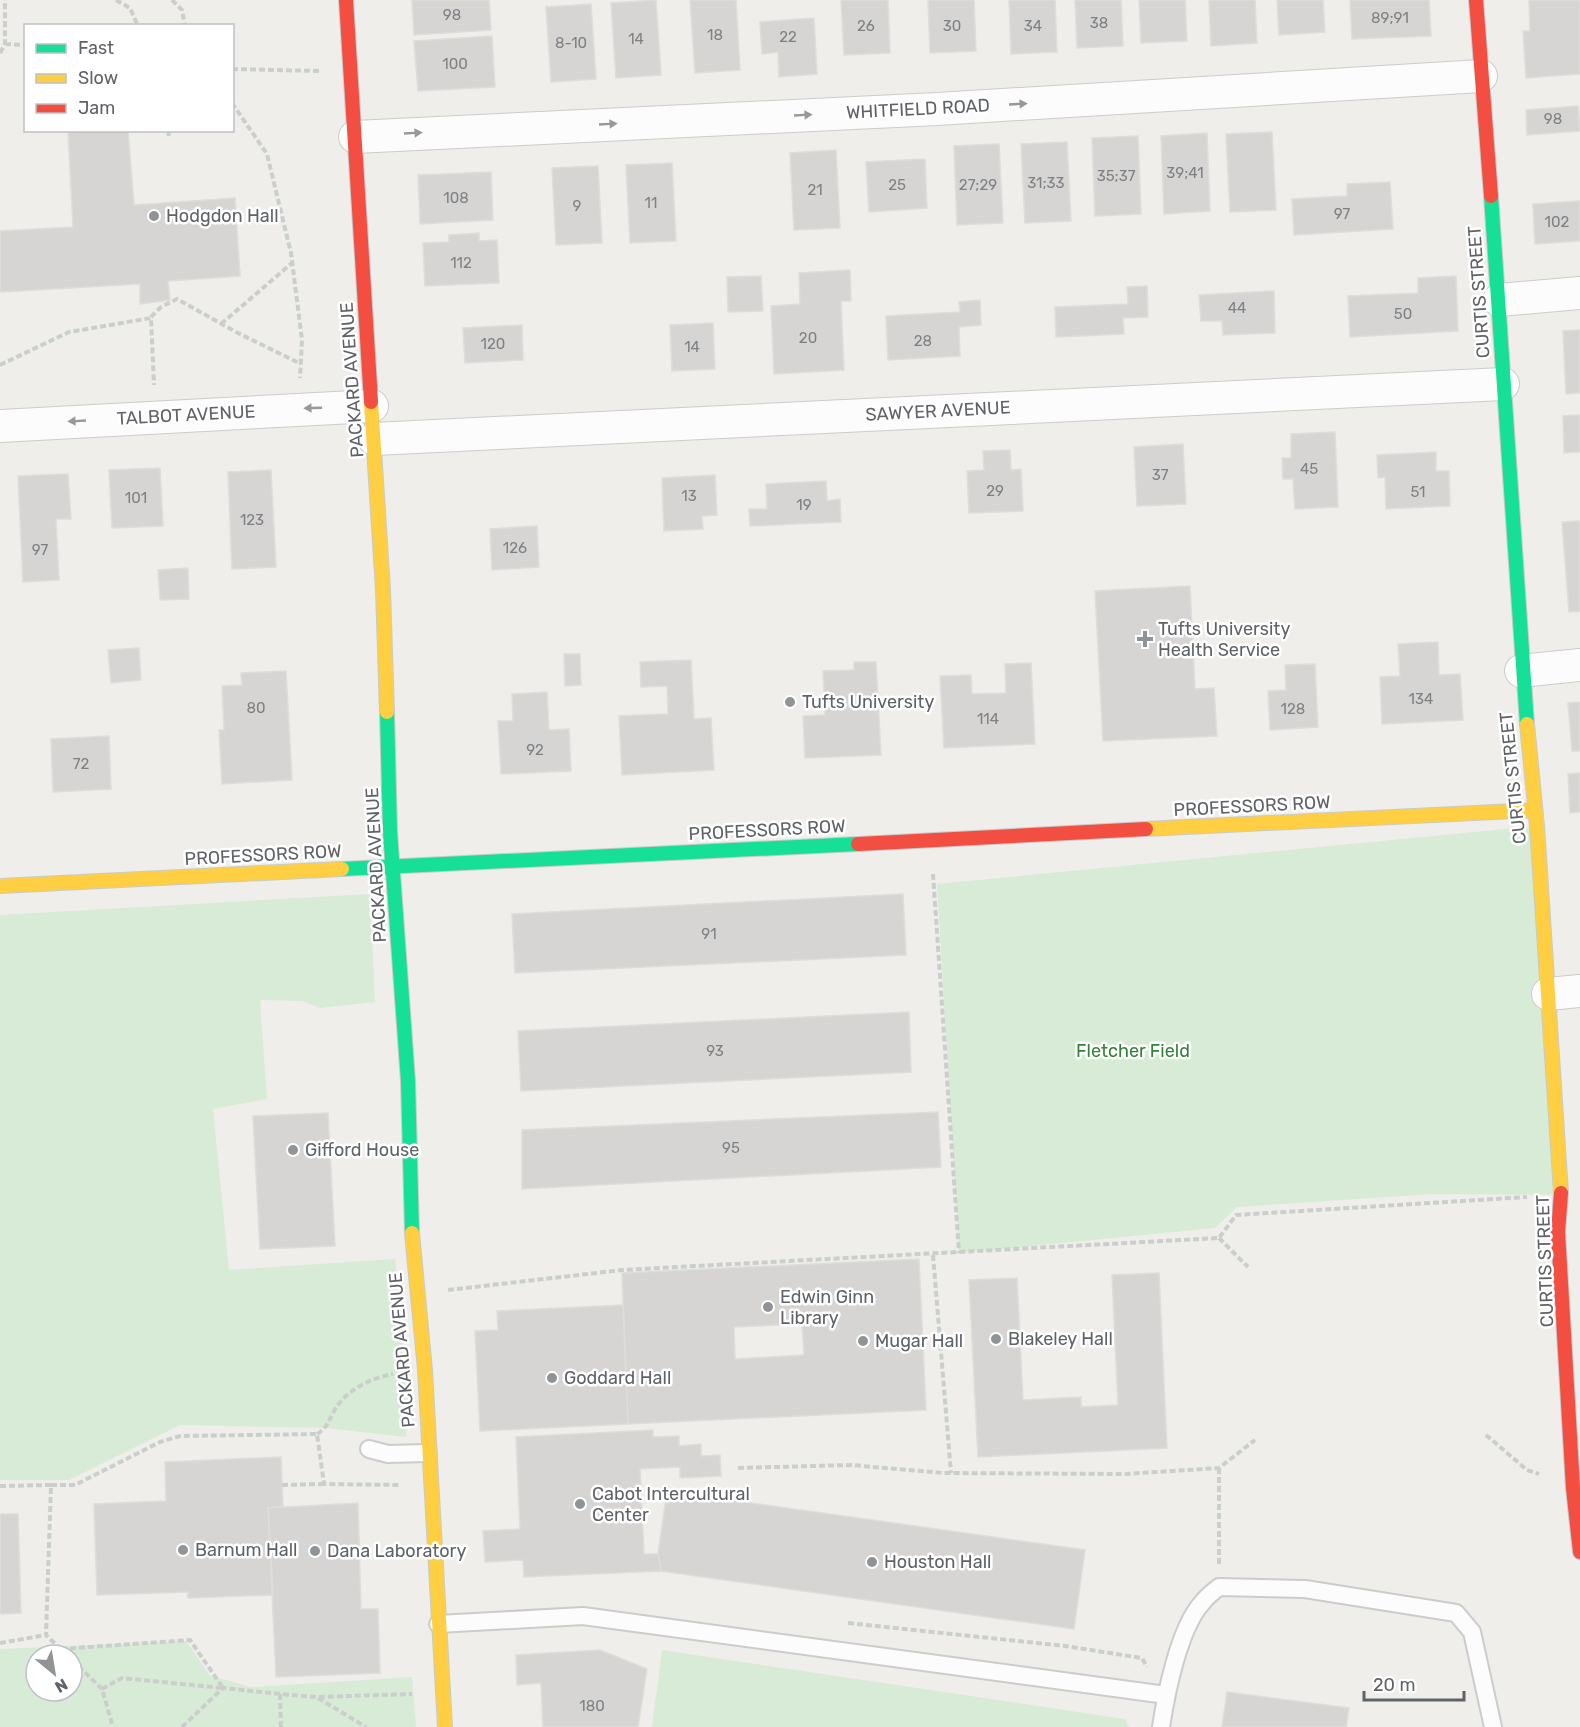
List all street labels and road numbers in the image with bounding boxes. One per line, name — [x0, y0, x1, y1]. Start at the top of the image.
street label: WHITFIELD ROAD — [845, 94, 991, 124]
street label: CURTIS STREET — [1463, 225, 1495, 359]
street label: PACKARD AVENUE — [336, 302, 368, 458]
street label: SAWYER AVENUE — [865, 396, 1011, 426]
street label: TALBOT AVENUE — [116, 400, 256, 430]
street label: CURTIS STREET — [1495, 711, 1531, 845]
street label: PACKARD AVENUE — [361, 787, 391, 943]
street label: PROFESSORS ROW — [1173, 791, 1331, 821]
street label: PROFESSORS ROW — [688, 815, 846, 845]
street label: PROFESSORS ROW — [184, 840, 342, 870]
street label: CURTIS STREET — [1532, 1194, 1558, 1328]
street label: PACKARD AVENUE — [384, 1272, 420, 1428]

